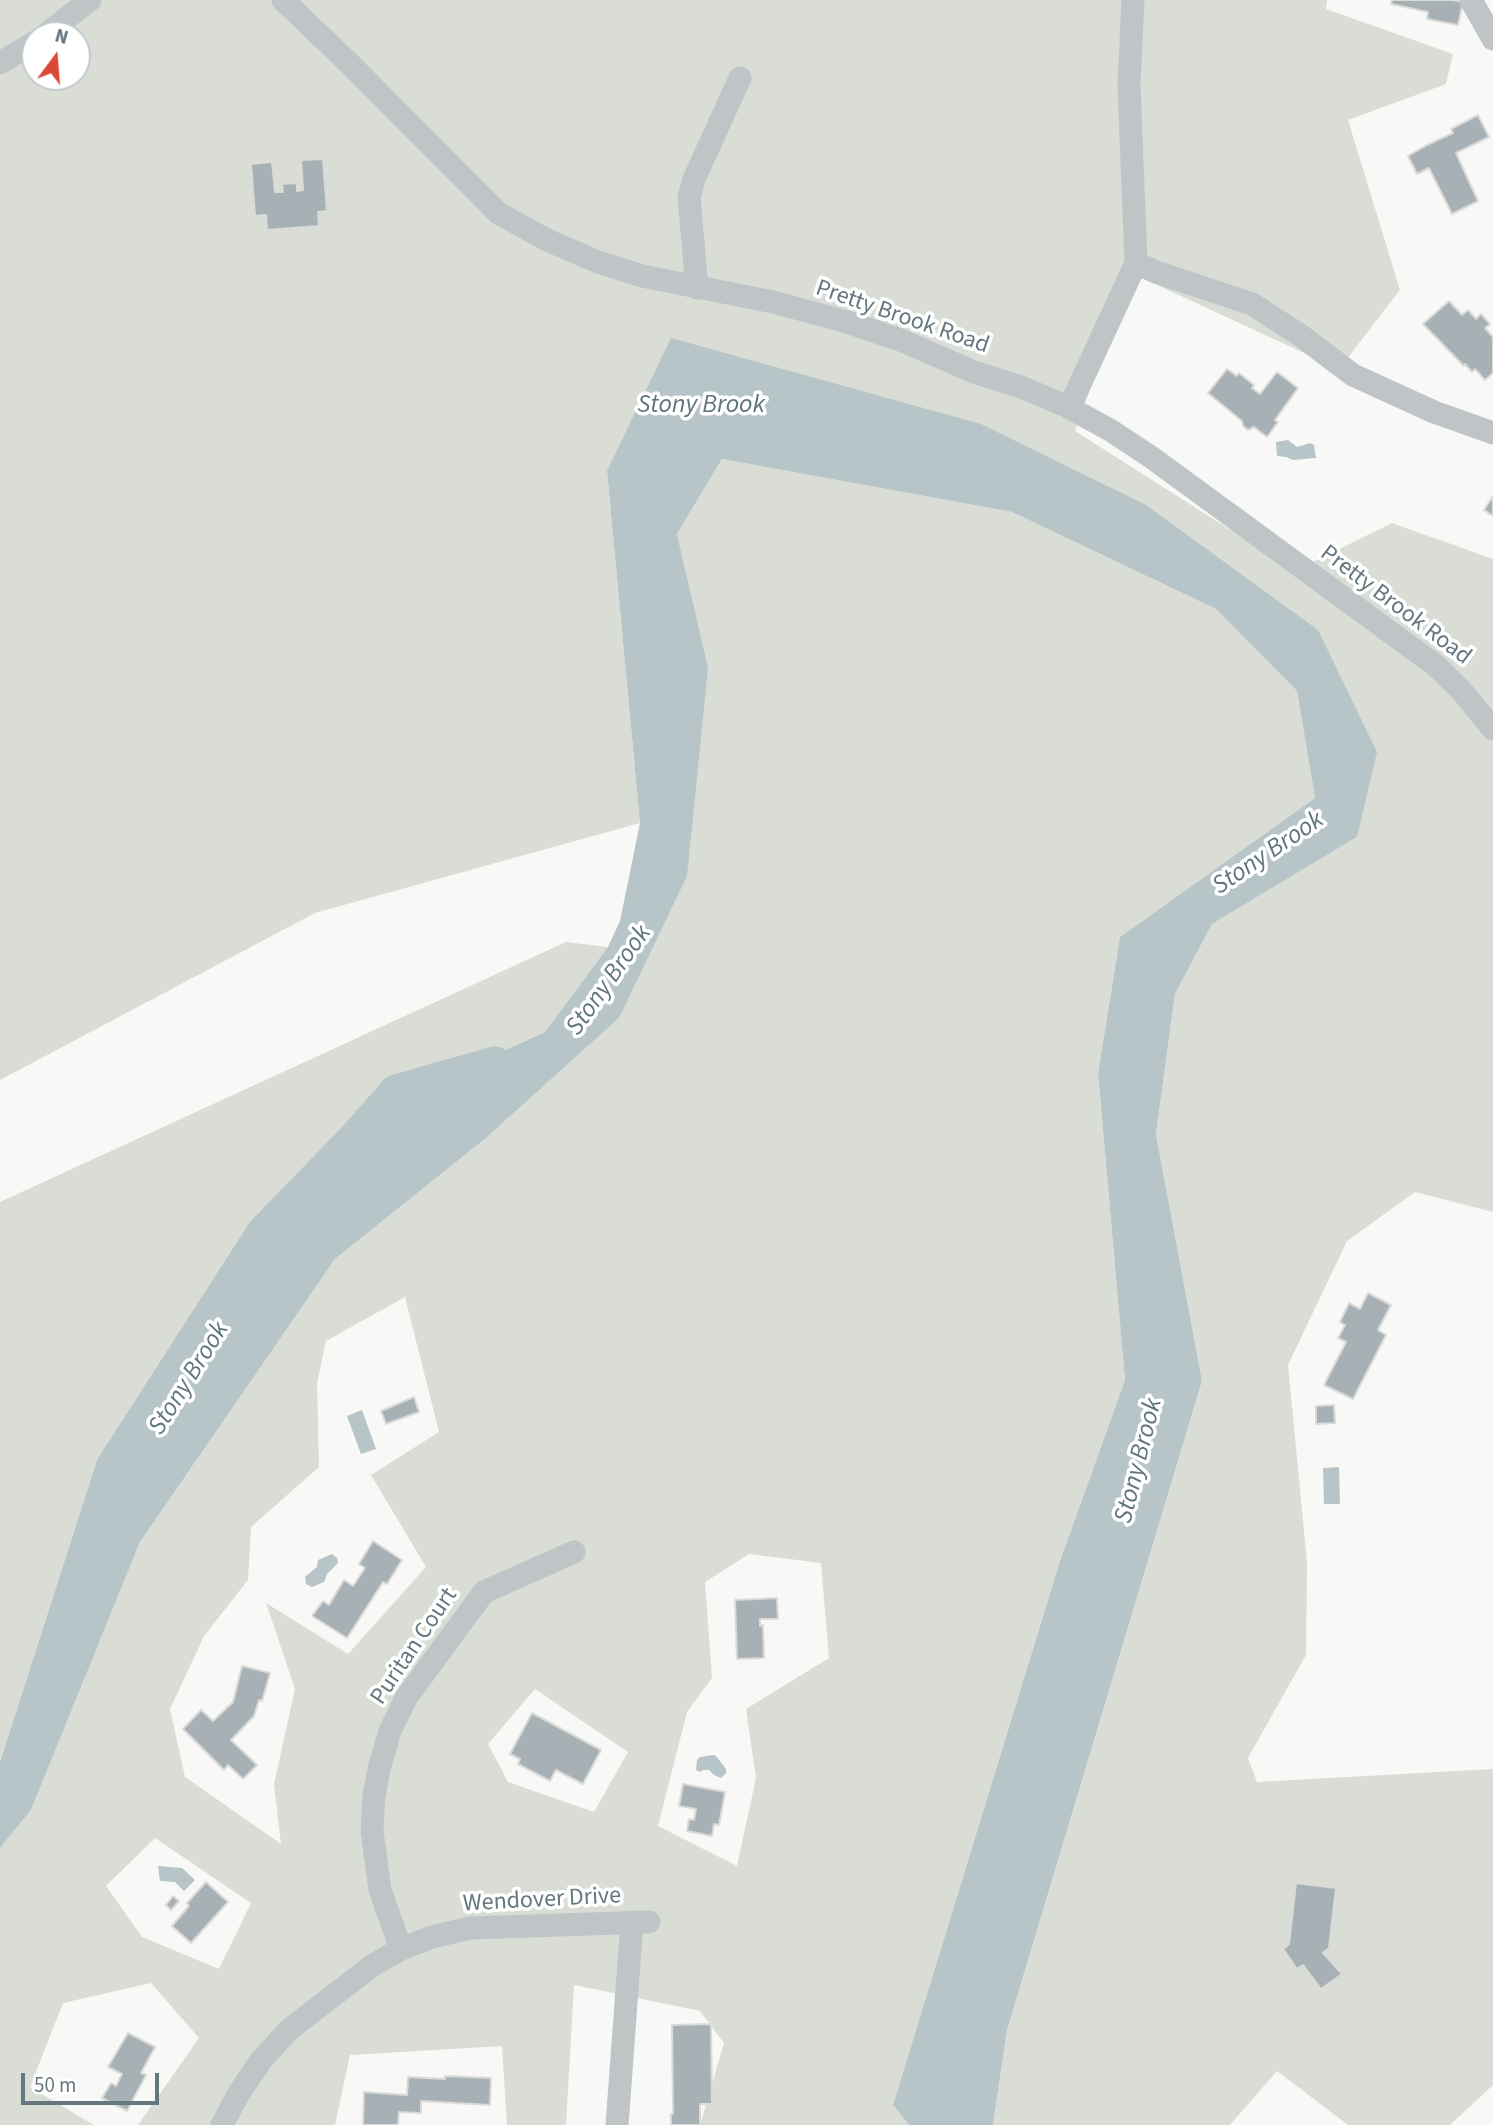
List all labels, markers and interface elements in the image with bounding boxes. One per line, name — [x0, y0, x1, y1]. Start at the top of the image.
north arrow — [21, 21, 91, 91]
text: N — [52, 23, 71, 52]
street label: Pretty Brook Road — [812, 275, 992, 361]
water label: Stony Brook — [637, 390, 765, 422]
street label: Pretty Brook Road — [1314, 540, 1476, 672]
water label: Stony Brook — [1207, 805, 1331, 903]
water label: Stony Brook — [561, 920, 659, 1042]
water label: Stony Brook — [143, 1317, 237, 1441]
water label: Stony Brook — [1109, 1395, 1171, 1527]
street label: Puritan Court — [365, 1583, 465, 1711]
street label: Wendover Drive — [462, 1882, 622, 1920]
scale bar — [24, 2058, 163, 2102]
text: 50 m — [34, 2070, 76, 2100]

